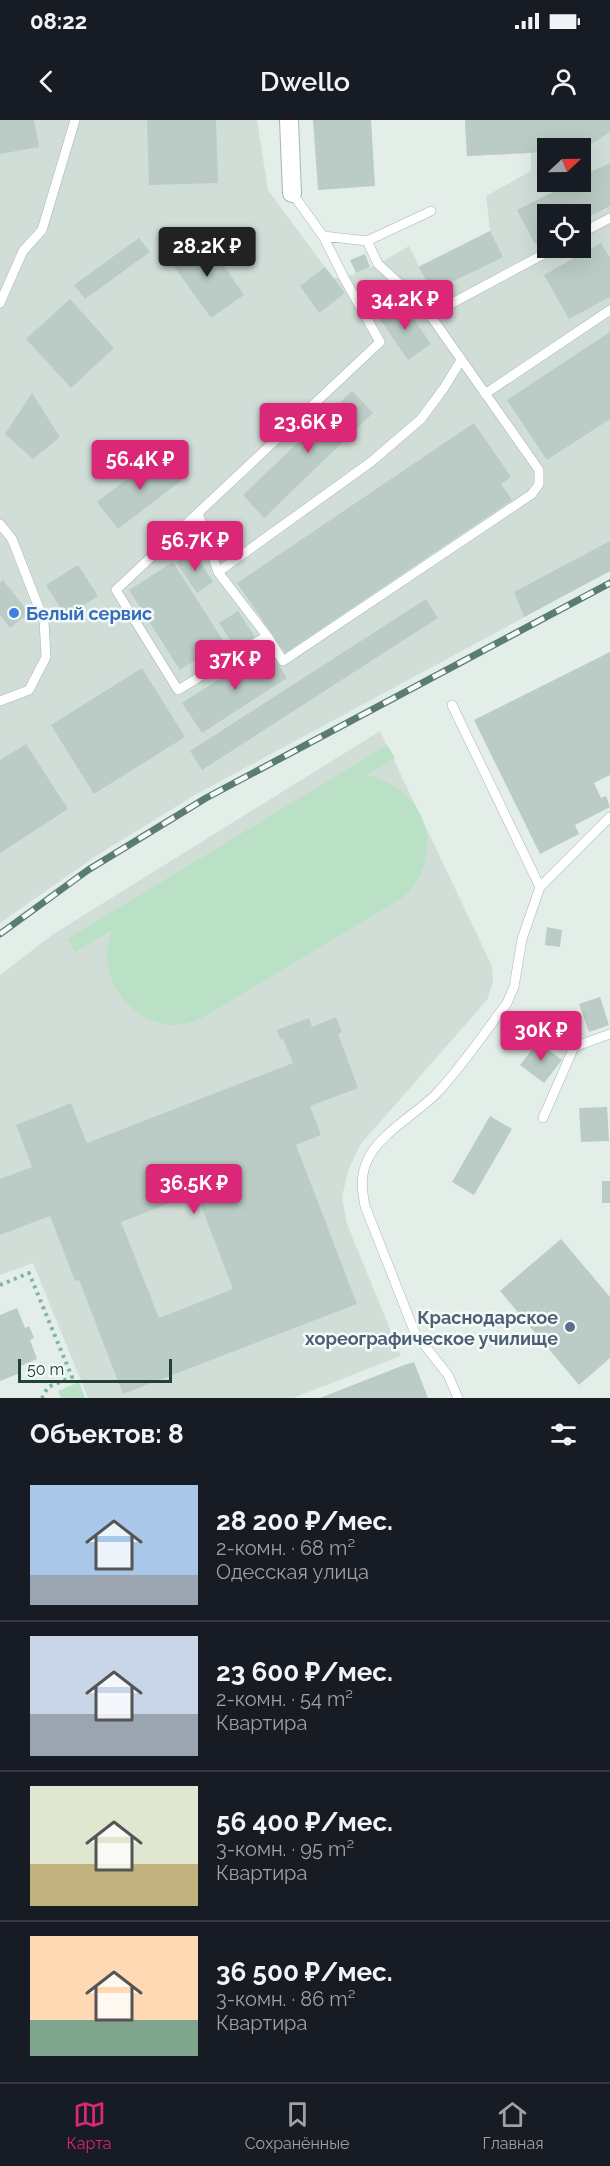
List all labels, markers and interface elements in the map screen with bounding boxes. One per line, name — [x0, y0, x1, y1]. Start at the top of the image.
text: 08:22 — [30, 8, 87, 34]
icon: back — [30, 65, 63, 98]
icon: person — [547, 65, 580, 98]
text: Dwello — [260, 66, 350, 97]
north arrow — [537, 138, 591, 192]
map controls — [537, 138, 591, 258]
button: locate — [537, 204, 591, 258]
pin: 28.2K ₽ — [152, 227, 262, 278]
text: 28.2K ₽ — [173, 234, 241, 258]
pin: 34.2K ₽ — [350, 280, 460, 331]
text: 34.2K ₽ — [371, 287, 439, 311]
pin: 23.6K ₽ — [253, 403, 363, 454]
text: 23.6K ₽ — [274, 410, 342, 434]
pin: 56.4K ₽ — [85, 440, 195, 491]
text: 56.4K ₽ — [106, 447, 174, 471]
pin: 56.7K ₽ — [140, 521, 250, 572]
text: 56.7K ₽ — [161, 528, 229, 552]
place label: Белый сервис — [26, 603, 152, 624]
marker: Белый сервис — [7, 606, 21, 620]
pin: 37K ₽ — [193, 640, 277, 691]
text: 37K ₽ — [209, 647, 261, 671]
pin: 30K ₽ — [499, 1011, 583, 1062]
text: 30K ₽ — [515, 1018, 568, 1042]
pin: 36.5K ₽ — [139, 1164, 249, 1215]
text: 36.5K ₽ — [160, 1171, 228, 1195]
place label: Краснодарское хореографическое училище — [305, 1307, 558, 1349]
marker: Краснодарское хореографическое училище — [563, 1320, 577, 1334]
scale bar — [18, 1356, 172, 1384]
text: 50 m — [27, 1360, 64, 1379]
icon: filters — [547, 1418, 580, 1451]
text: Объектов: 8 — [30, 1419, 184, 1449]
text: 28 200 ₽/мес. — [216, 1506, 393, 1536]
icon: home — [78, 1509, 150, 1581]
text: 2-комн. · 68 m² — [216, 1536, 355, 1560]
text: Одесская улица — [216, 1560, 369, 1584]
text: 23 600 ₽/мес. — [216, 1657, 393, 1687]
icon: home — [78, 1660, 150, 1732]
text: 2-комн. · 54 m² — [216, 1687, 353, 1711]
text: Квартира — [216, 1711, 307, 1735]
text: 56 400 ₽/мес. — [216, 1807, 393, 1837]
icon: home — [78, 1810, 150, 1882]
text: 3-комн. · 95 m² — [216, 1837, 354, 1861]
text: Квартира — [216, 1861, 307, 1885]
text: 36 500 ₽/мес. — [216, 1957, 393, 1987]
icon: home — [78, 1960, 150, 2032]
text: 3-комн. · 86 m² — [216, 1987, 355, 2011]
text: Квартира — [216, 2011, 307, 2035]
tab: Карта — [67, 2098, 112, 2153]
tab: Сохранённые — [245, 2098, 349, 2153]
tab: Главная — [482, 2098, 543, 2153]

